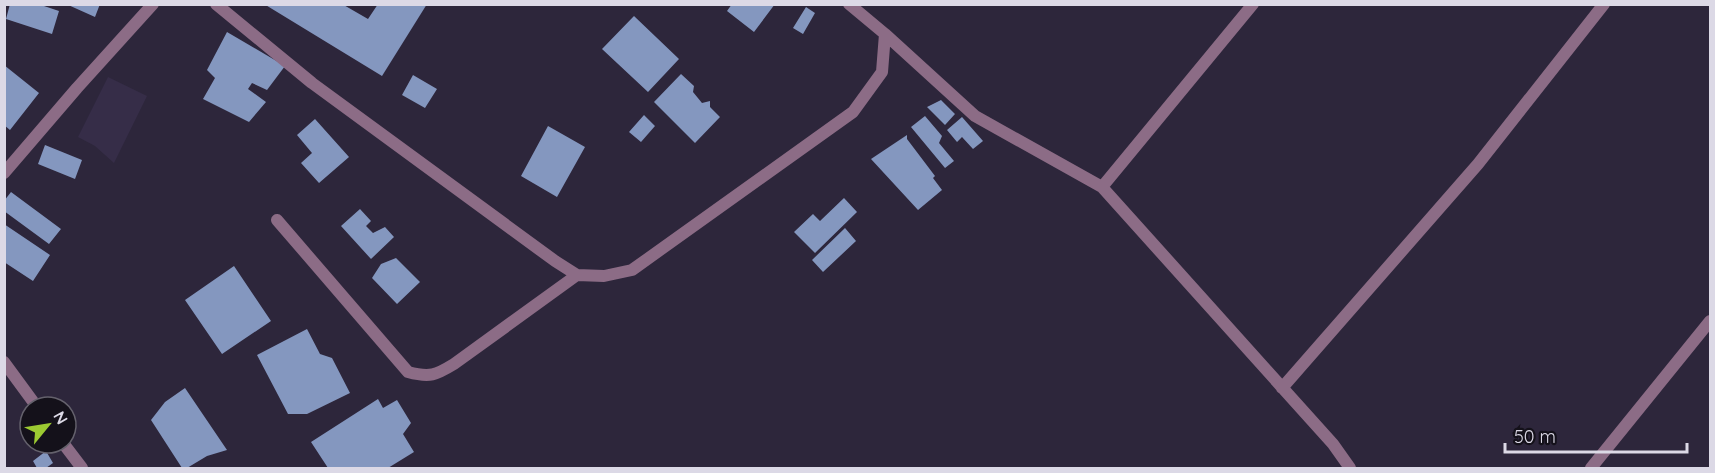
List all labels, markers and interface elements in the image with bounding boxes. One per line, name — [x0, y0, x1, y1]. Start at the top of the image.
north arrow — [18, 395, 78, 455]
text: N — [49, 407, 73, 428]
scale bar — [1505, 416, 1686, 454]
text: 50 m — [1514, 425, 1556, 448]

